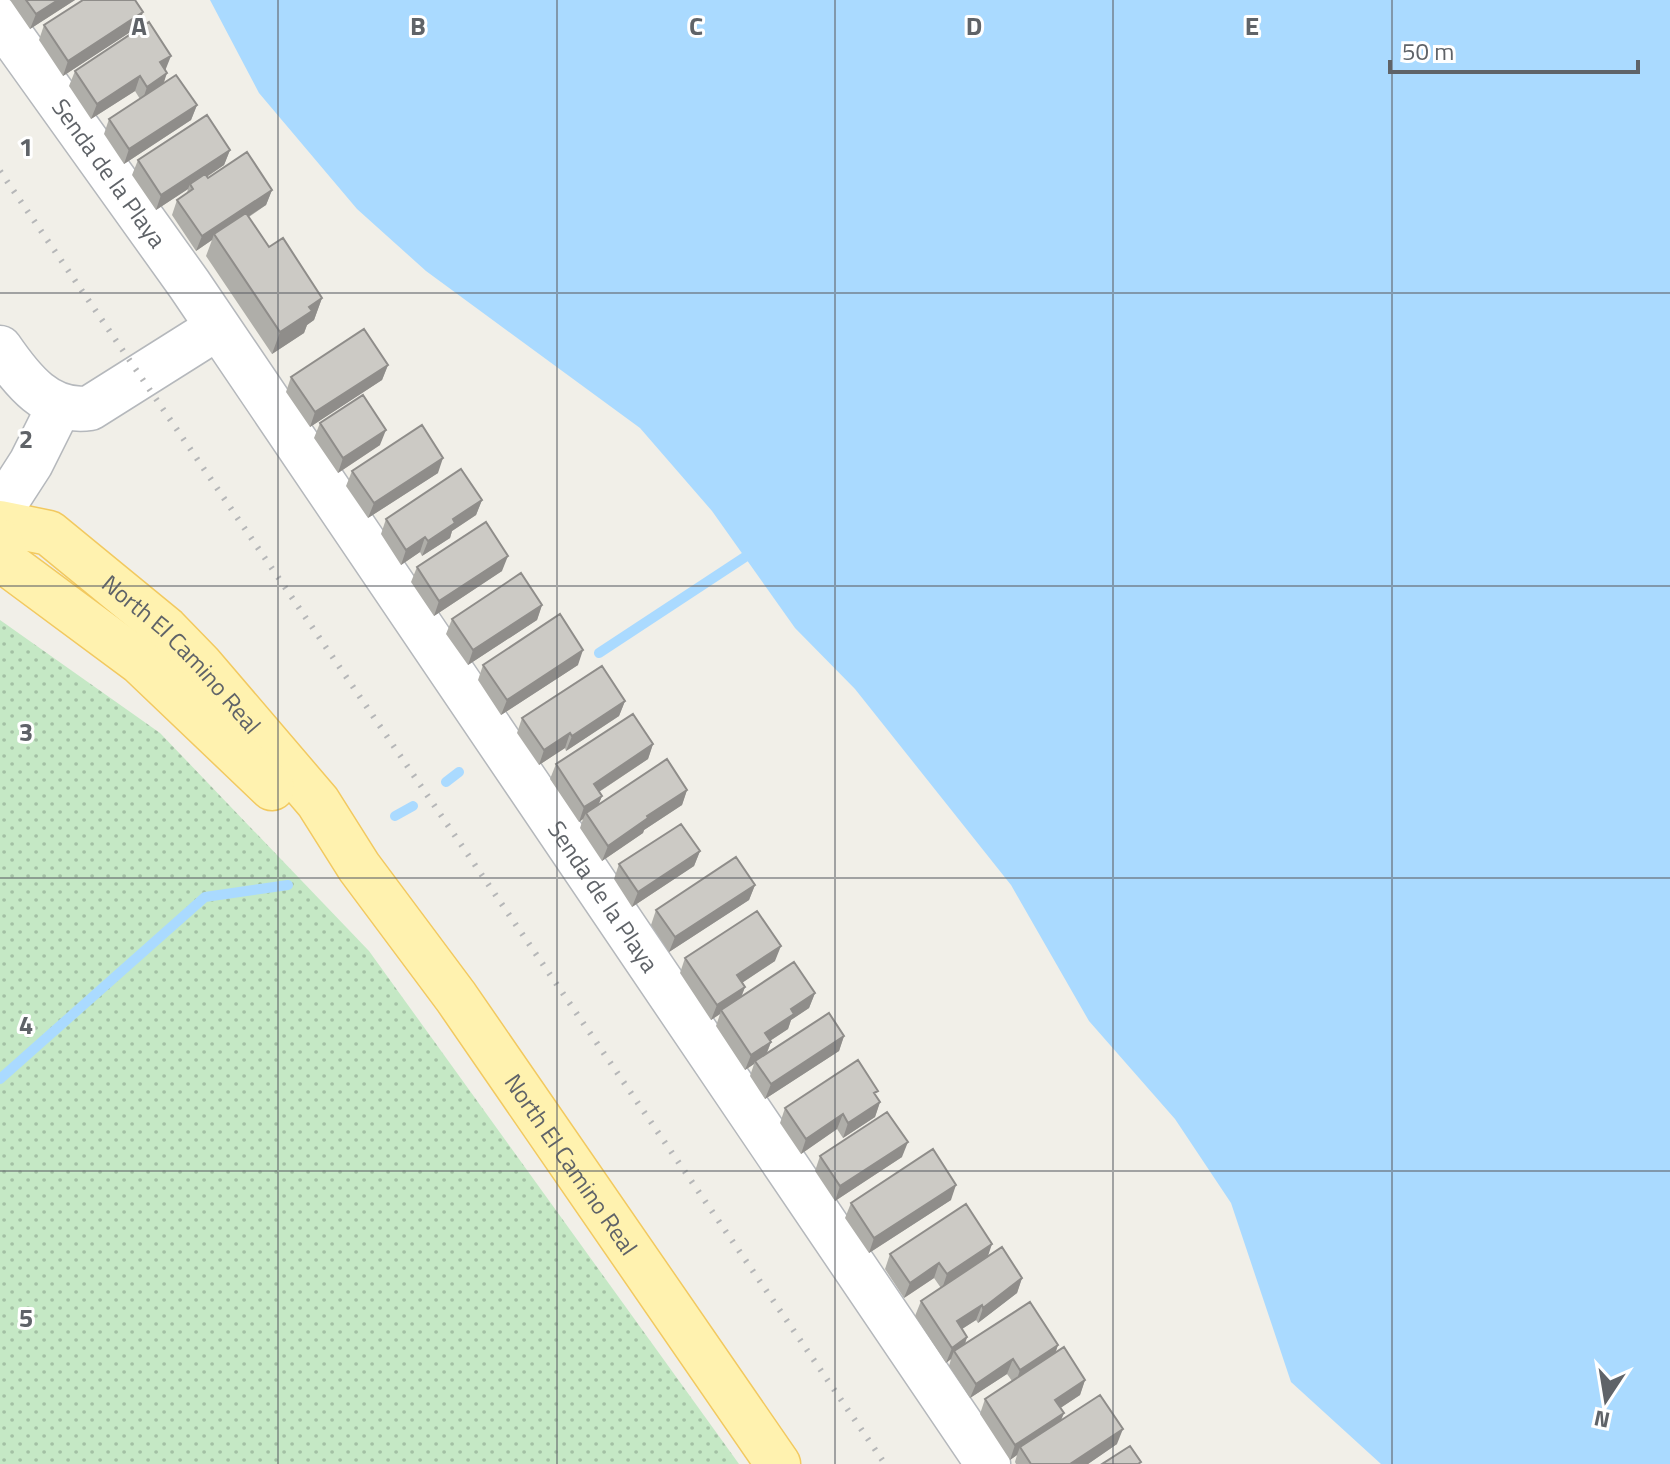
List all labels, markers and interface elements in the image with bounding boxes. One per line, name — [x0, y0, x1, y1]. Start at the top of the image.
text: A — [131, 6, 147, 45]
text: B — [410, 6, 426, 45]
text: C — [689, 6, 703, 45]
text: D — [966, 6, 982, 45]
text: E — [1245, 6, 1259, 45]
scale bar — [1390, 24, 1638, 74]
text: 50 m — [1402, 33, 1454, 69]
street label: Senda de la Playa — [44, 91, 175, 255]
text: 1 — [19, 127, 33, 166]
text: 2 — [19, 419, 33, 458]
street label: North El Camino Real — [94, 566, 270, 741]
text: 3 — [19, 712, 33, 751]
street label: Senda de la Playa — [539, 813, 668, 979]
text: 4 — [19, 1005, 33, 1044]
street label: North El Camino Real — [496, 1066, 647, 1262]
text: 5 — [19, 1298, 33, 1337]
north arrow — [1566, 1360, 1646, 1440]
text: N — [1591, 1401, 1613, 1438]

